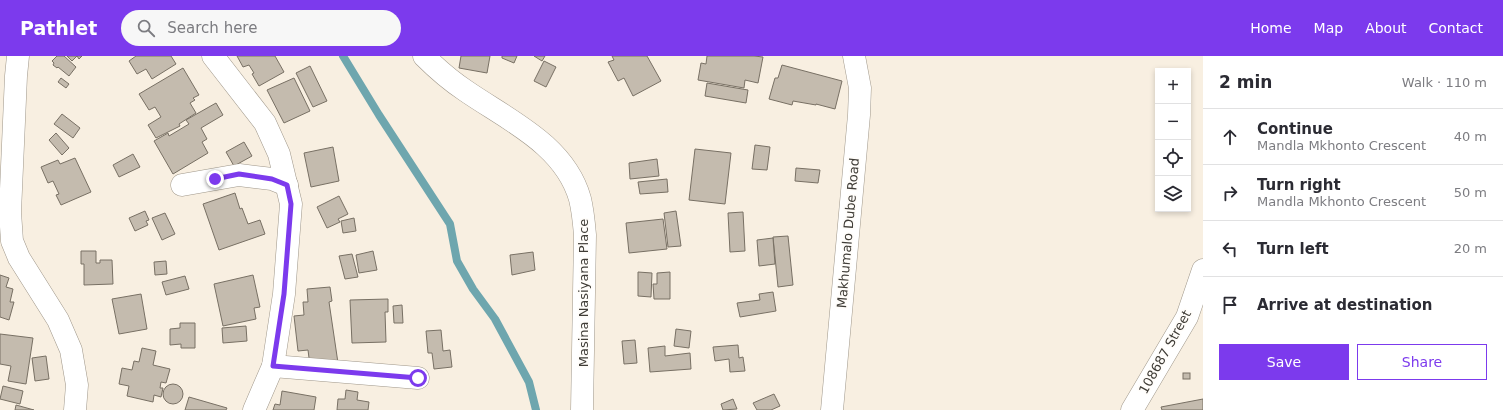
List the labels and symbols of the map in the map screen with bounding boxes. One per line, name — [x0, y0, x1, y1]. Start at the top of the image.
street label: Makhumalo Dube Road — [834, 157, 862, 309]
route end — [206, 170, 224, 188]
street label: Masina Nasiyana Place — [576, 219, 591, 367]
street label: 108687 Street — [1136, 308, 1194, 396]
route start — [409, 369, 427, 387]

